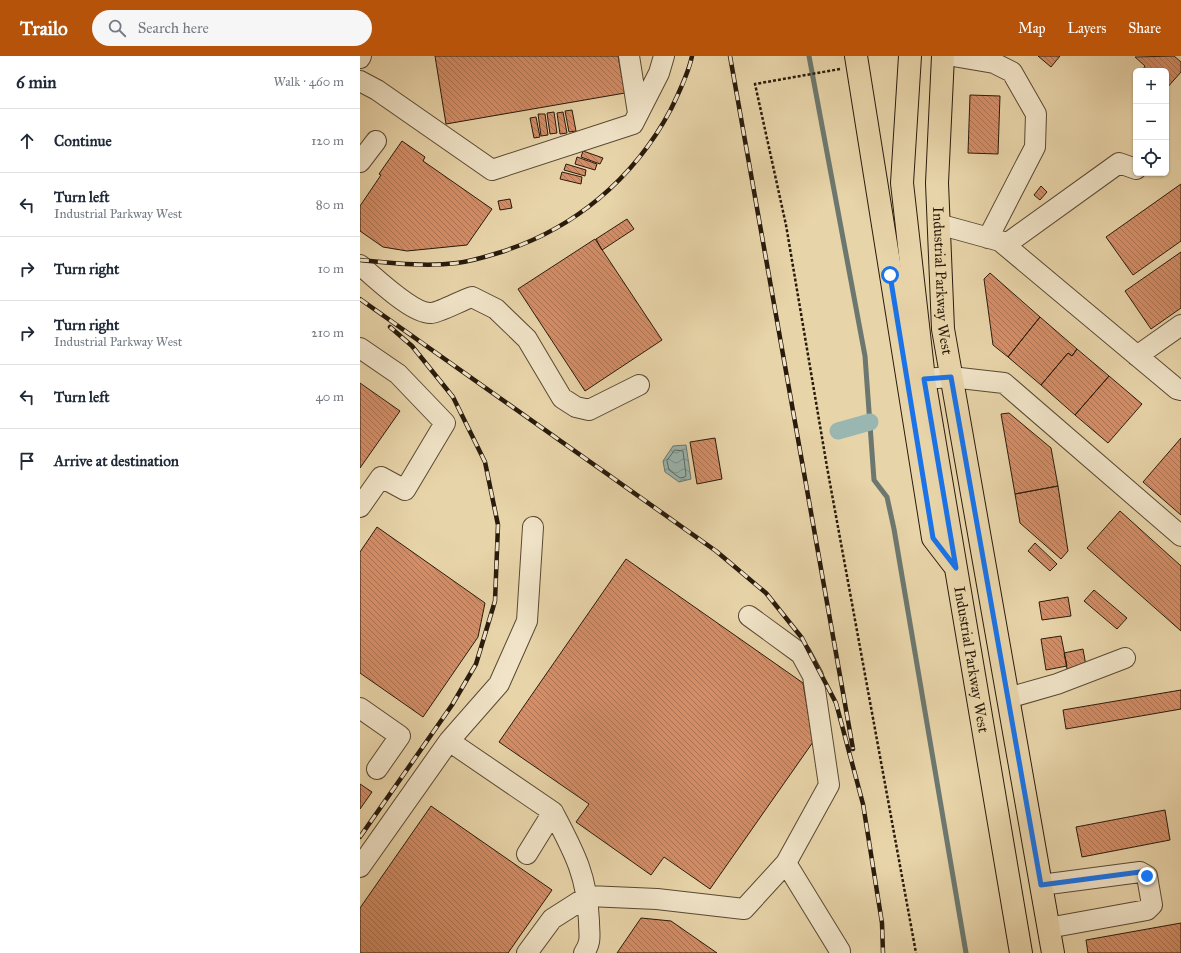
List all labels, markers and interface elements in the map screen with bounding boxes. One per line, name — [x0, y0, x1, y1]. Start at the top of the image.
search box — [92, 10, 372, 46]
text: Trailo — [20, 17, 68, 40]
icon: search — [106, 17, 128, 39]
text: Search here — [138, 19, 209, 37]
text: Map — [1018, 20, 1046, 37]
text: Layers — [1068, 20, 1106, 37]
text: Share — [1128, 20, 1161, 37]
map controls — [1133, 68, 1169, 176]
button: + — [1133, 68, 1169, 104]
text: 6 min — [16, 72, 57, 93]
text: Walk · 460 m — [274, 74, 344, 90]
button: − — [1133, 104, 1169, 140]
icon: ahead — [16, 130, 38, 152]
text: Continue — [54, 132, 112, 150]
text: 120 m — [311, 133, 344, 149]
button: locate — [1133, 140, 1169, 176]
text: Turn left — [54, 188, 110, 206]
icon: left — [16, 194, 38, 216]
text: 80 m — [316, 197, 344, 213]
text: Industrial Parkway West — [54, 206, 182, 222]
street label: Industrial Parkway West — [929, 206, 956, 357]
icon: right — [16, 258, 38, 280]
text: Turn right — [54, 260, 119, 278]
text: 10 m — [318, 261, 344, 277]
route start — [881, 266, 899, 284]
text: Turn right — [54, 316, 119, 334]
icon: right — [16, 322, 38, 344]
text: 210 m — [311, 325, 344, 341]
text: Industrial Parkway West — [54, 334, 182, 350]
icon: left — [16, 386, 38, 408]
text: Turn left — [54, 388, 110, 406]
text: 40 m — [315, 389, 344, 405]
icon: arrive — [16, 450, 38, 472]
text: Arrive at destination — [54, 452, 179, 470]
street label: Industrial Parkway West — [950, 585, 993, 735]
route end — [1138, 867, 1156, 885]

